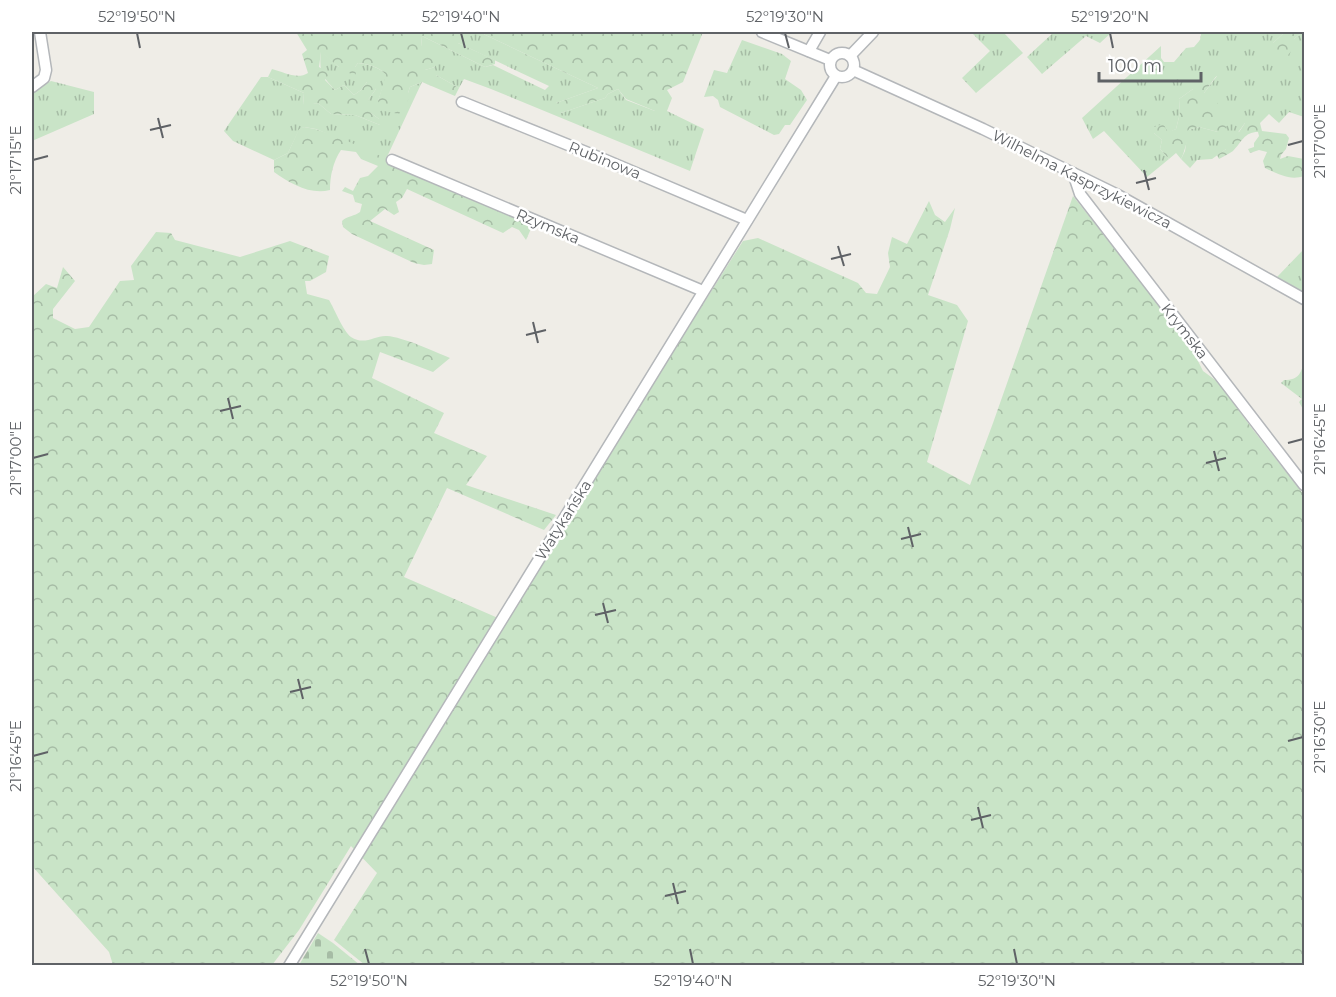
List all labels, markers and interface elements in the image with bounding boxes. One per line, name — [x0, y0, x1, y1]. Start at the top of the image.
text: 52°19'50"N — [98, 7, 176, 26]
text: 52°19'40"N — [422, 7, 500, 26]
text: 52°19'30"N — [746, 7, 824, 26]
text: 52°19'20"N — [1071, 7, 1149, 26]
scale bar — [1099, 45, 1201, 83]
text: 100 m — [1108, 55, 1162, 77]
text: 21°17'00"E — [1310, 104, 1329, 178]
street label: Wilhelma Kasprzykiewicza — [989, 125, 1175, 233]
text: 21°17'15"E — [6, 126, 25, 194]
street label: Rubinowa — [566, 137, 644, 183]
street label: Rzymska — [513, 204, 583, 248]
street label: Krymska — [1157, 299, 1213, 363]
text: 21°16'45"E — [1310, 403, 1329, 475]
text: 21°17'00"E — [6, 421, 25, 495]
street label: Watykańska — [531, 476, 595, 564]
text: 21°16'30"E — [1310, 701, 1329, 773]
text: 21°16'45"E — [6, 720, 25, 792]
text: 52°19'50"N — [330, 971, 408, 990]
text: 52°19'40"N — [654, 971, 732, 990]
text: 52°19'30"N — [978, 971, 1056, 990]

